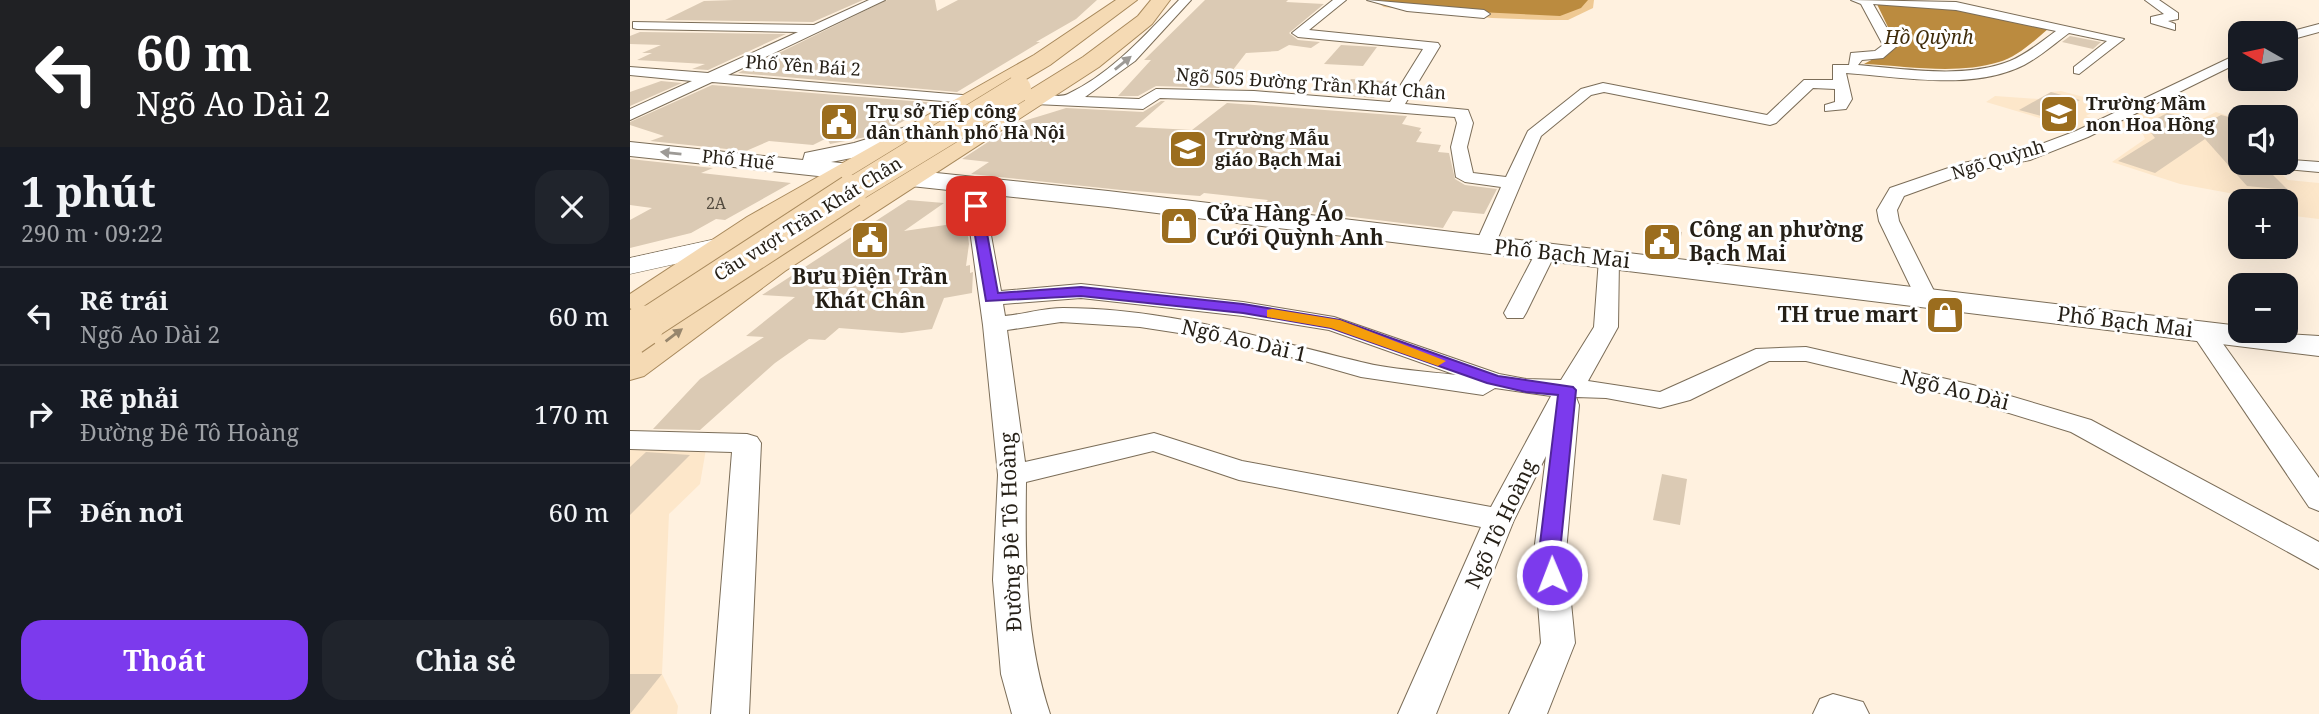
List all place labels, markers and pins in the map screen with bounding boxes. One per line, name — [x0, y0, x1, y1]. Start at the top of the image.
place label: Trường Mầm non Hoa Hồng — [2086, 91, 2216, 136]
school or university icon: Trường Mầm non Hoa Hồng — [2038, 93, 2080, 135]
place label: Trụ sở Tiếp công dân thành phố Hà Nội — [866, 99, 1066, 144]
public building icon: Trụ sở Tiếp công dân thành phố Hà Nội — [818, 101, 860, 143]
place label: Trường Mẫu giáo Bạch Mai — [1215, 126, 1342, 171]
school or university icon: Trường Mẫu giáo Bạch Mai — [1167, 128, 1209, 170]
pin — [946, 176, 1006, 236]
place label: Cửa Hàng Áo Cưới Quỳnh Anh — [1206, 199, 1384, 251]
shop icon: Cửa Hàng Áo Cưới Quỳnh Anh — [1158, 205, 1200, 247]
place label: Công an phường Bạch Mai — [1689, 215, 1864, 267]
public building icon: Bưu Điện Trần Khát Chân — [849, 219, 891, 261]
public building icon: Công an phường Bạch Mai — [1641, 221, 1683, 263]
place label: Bưu Điện Trần Khát Chân — [792, 262, 948, 314]
shop icon: TH true mart — [1924, 294, 1966, 336]
place label: TH true mart — [1778, 300, 1918, 328]

